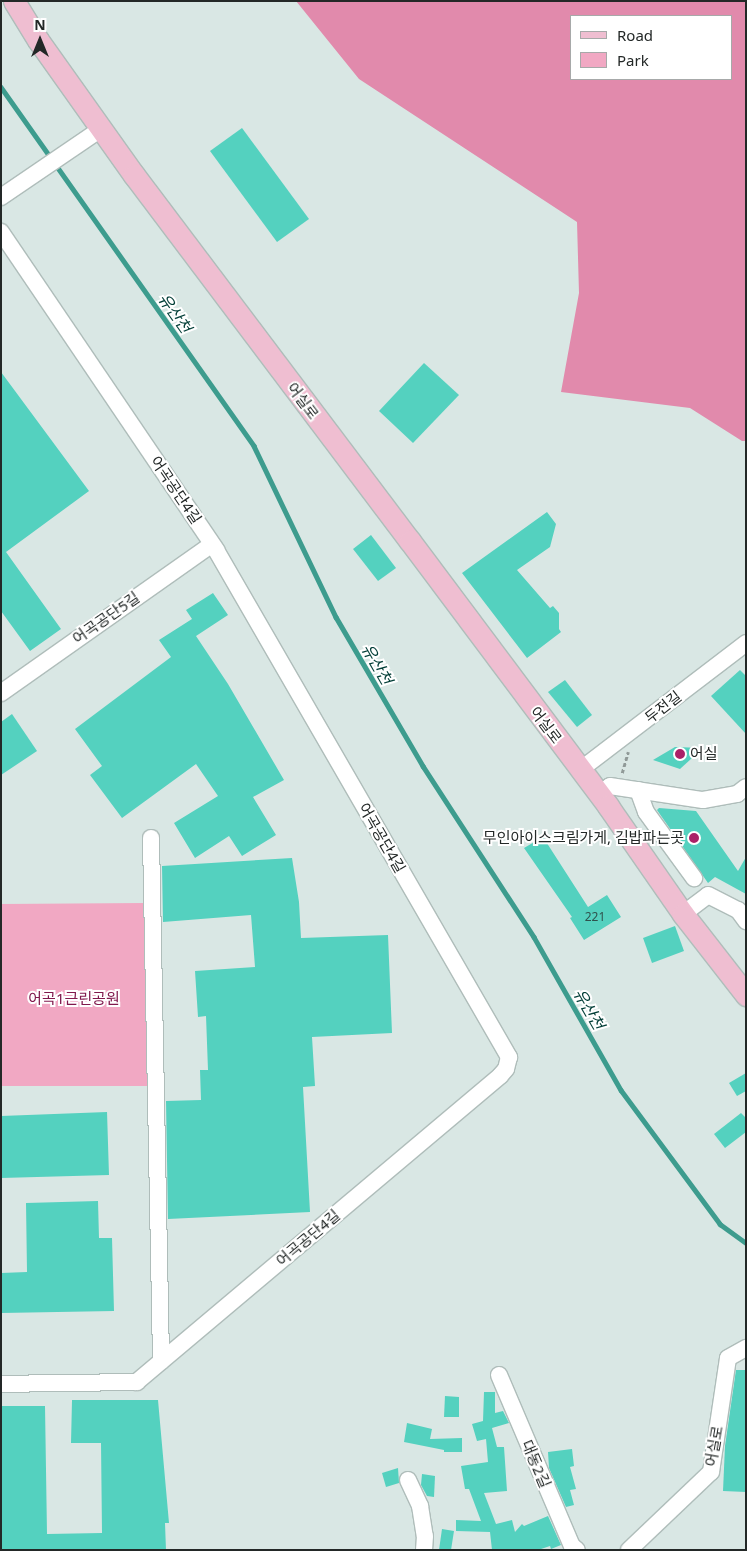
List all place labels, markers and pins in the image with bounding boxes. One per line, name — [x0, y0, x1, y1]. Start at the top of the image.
place label: 어실 — [690, 745, 718, 763]
marker: 어실 — [674, 748, 686, 760]
place label: 무인아이스크림가게, 김밥파는곳 — [483, 829, 684, 847]
marker: 무인아이스크림가게, 김밥파는곳 — [688, 832, 700, 844]

